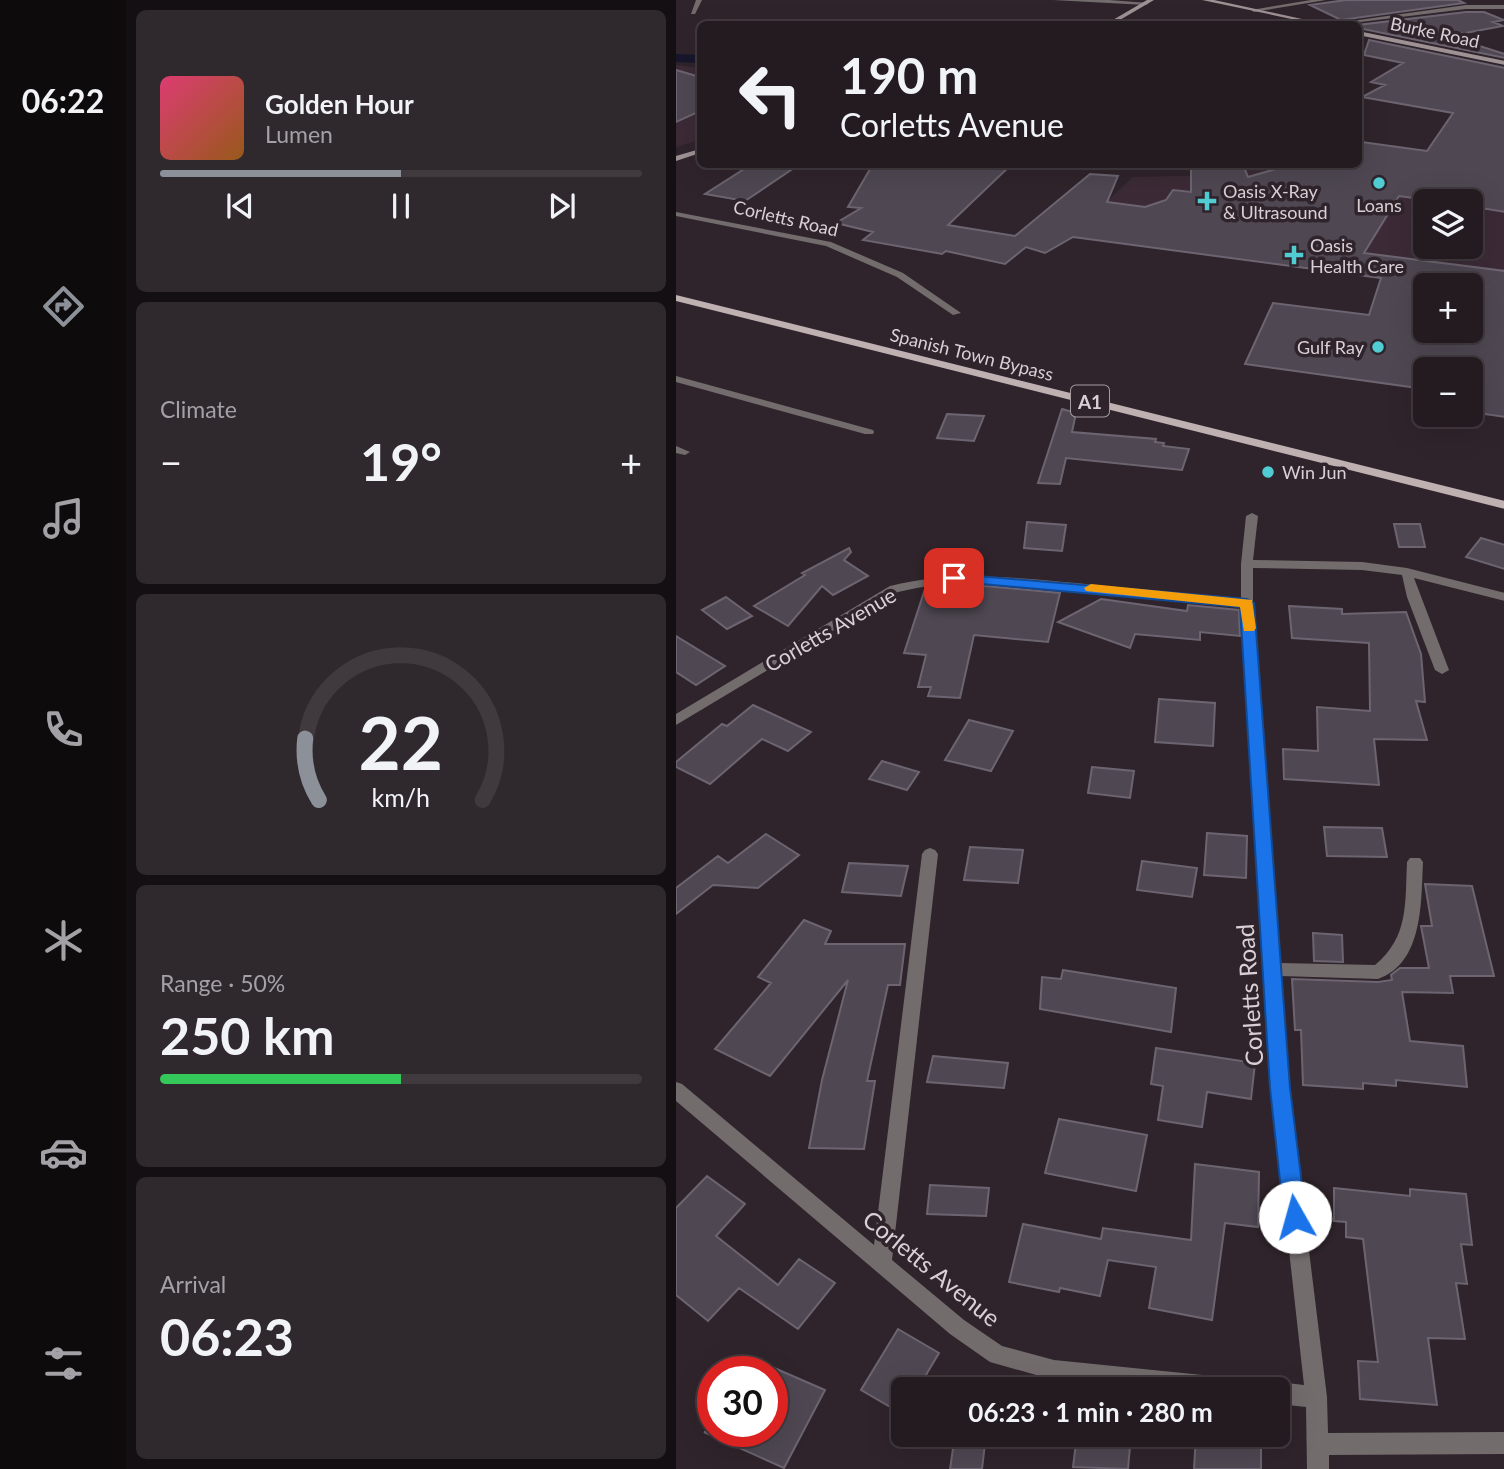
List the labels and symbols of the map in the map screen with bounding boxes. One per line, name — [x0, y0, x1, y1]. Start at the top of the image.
street label: Burke Road — [1388, 12, 1482, 52]
marker: Loans — [1371, 175, 1387, 191]
place label: Oasis X-Ray & Ultrasound — [1223, 180, 1328, 223]
marker: Oasis X-Ray & Ultrasound — [1197, 191, 1217, 211]
place label: Loans — [1356, 194, 1402, 216]
street label: Corletts Road — [731, 195, 841, 241]
place label: Oasis Health Care — [1310, 234, 1404, 277]
marker: Oasis Health Care — [1284, 245, 1304, 265]
street label: Spanish Town Bypass — [888, 323, 1056, 385]
place label: Gulf Ray — [1297, 336, 1365, 358]
marker: Gulf Ray — [1370, 339, 1386, 355]
road number: A1 — [1071, 386, 1109, 416]
place label: Win Jun — [1282, 461, 1346, 483]
marker: Win Jun — [1260, 464, 1276, 480]
pin — [924, 548, 984, 608]
street label: Corletts Avenue — [760, 581, 900, 677]
street label: Corletts Road — [1230, 923, 1268, 1067]
position arrow — [1258, 1180, 1332, 1254]
street label: Corletts Avenue — [858, 1204, 1006, 1332]
speed limit sign: 30 — [697, 1356, 788, 1447]

